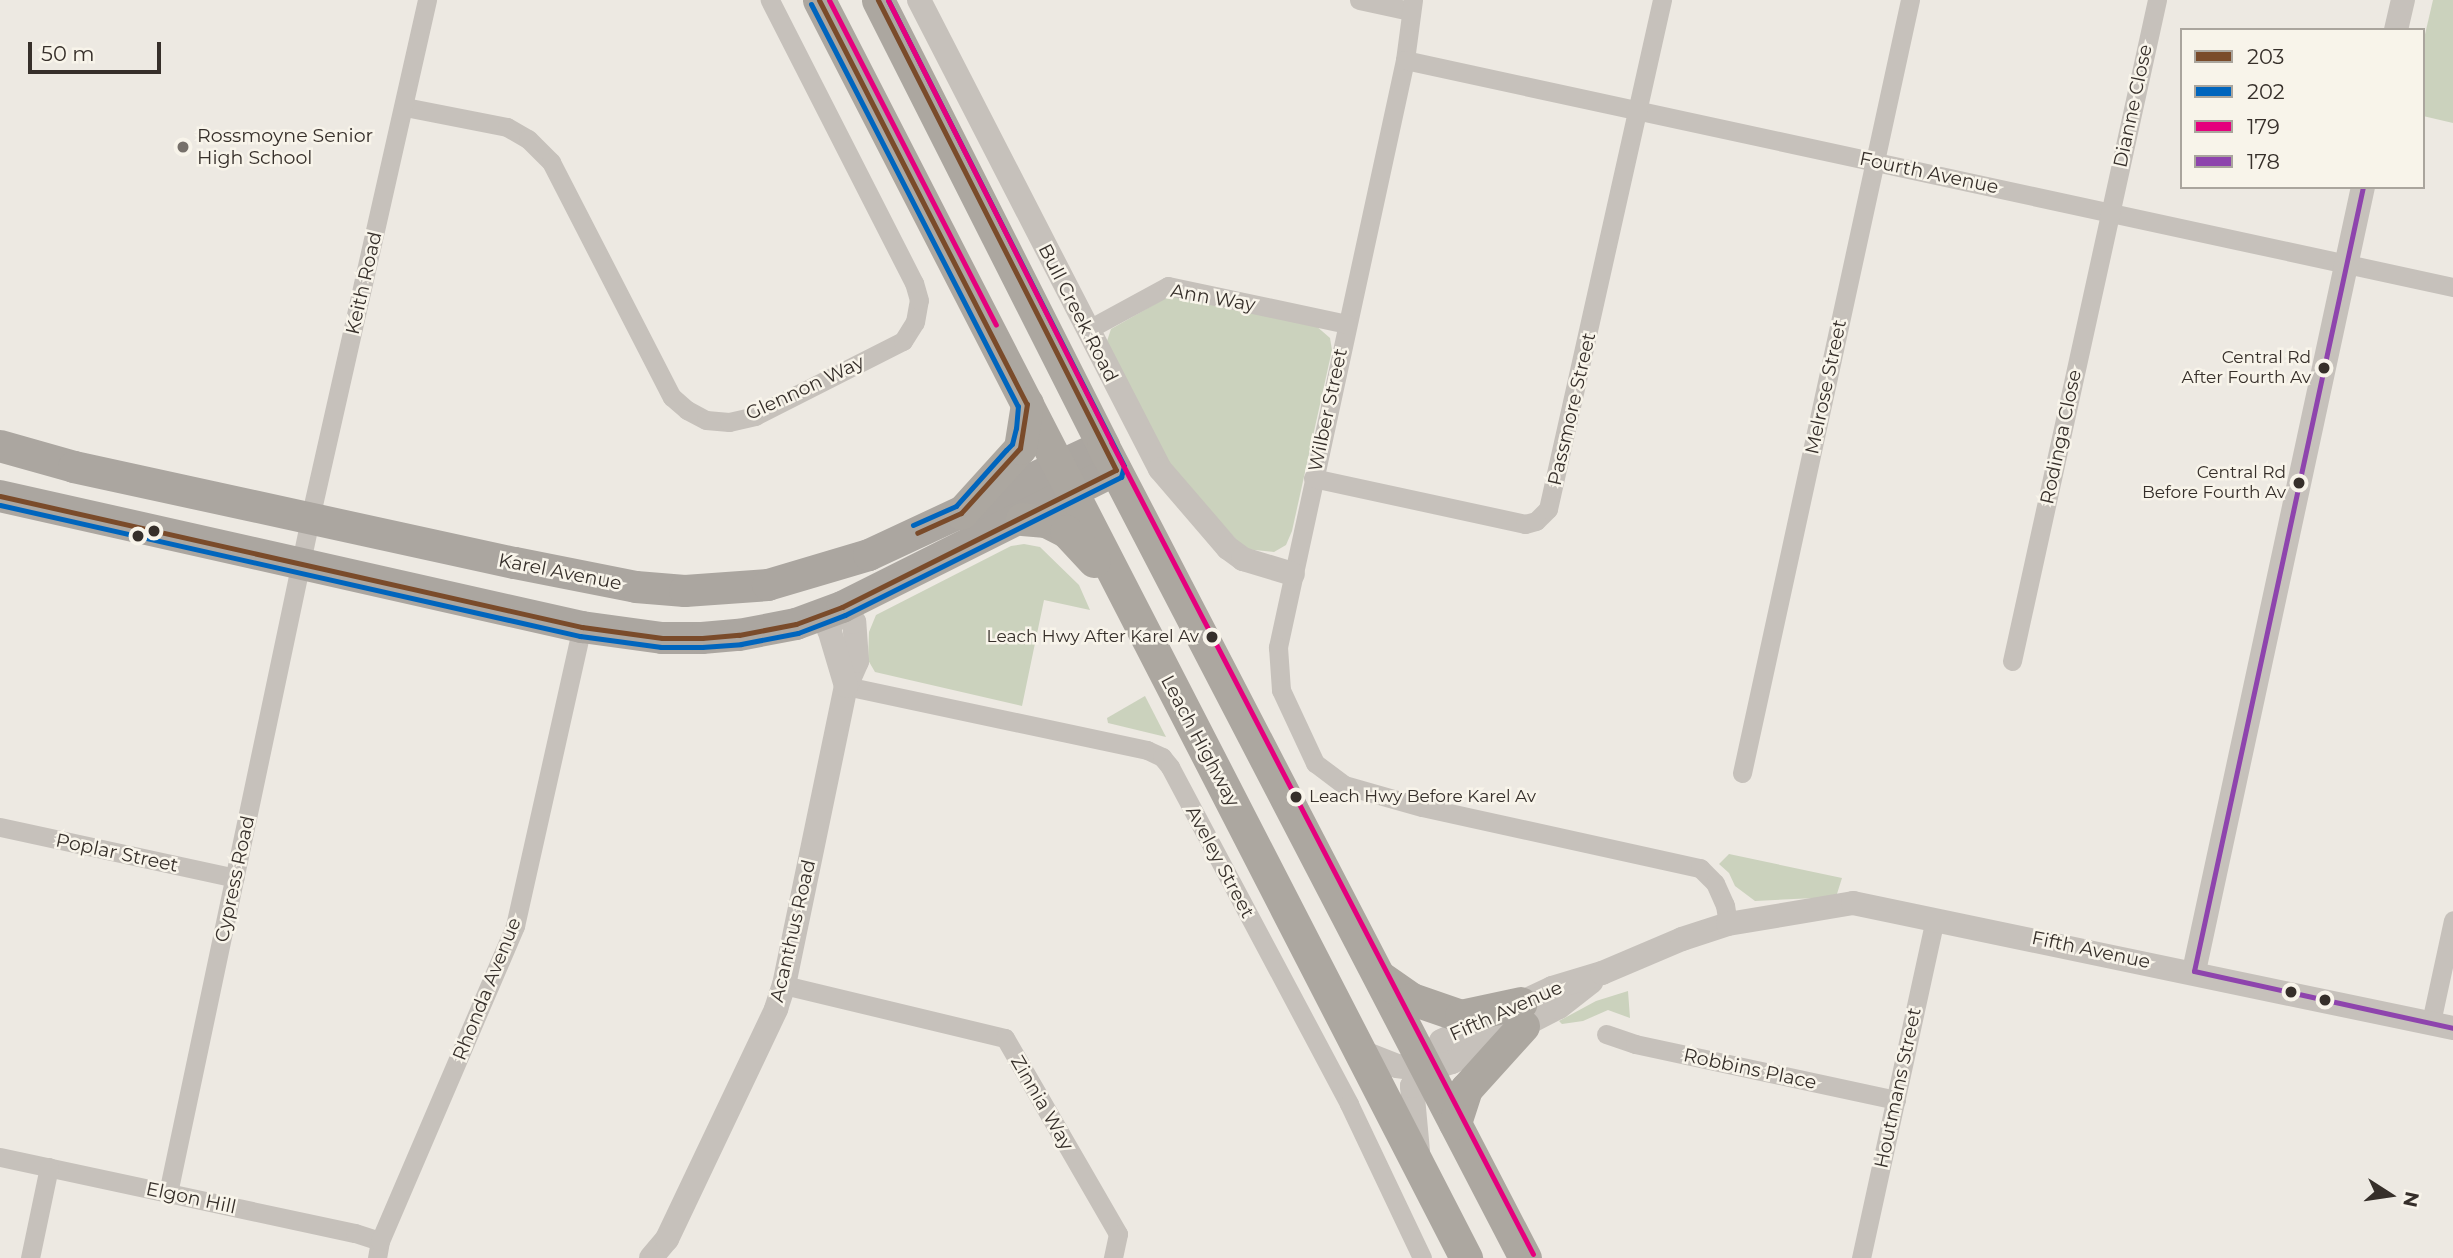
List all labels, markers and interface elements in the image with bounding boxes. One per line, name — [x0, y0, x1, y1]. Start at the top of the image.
scale bar — [32, 28, 164, 72]
legend — [2180, 28, 2425, 189]
text: 50 m — [41, 41, 95, 66]
street label: Dianne Close — [2109, 42, 2157, 170]
text: 203 — [2247, 44, 2284, 69]
text: 202 — [2247, 79, 2285, 104]
text: 179 — [2247, 114, 2280, 139]
place label: Rossmoyne Senior High School — [197, 125, 373, 169]
marker: Rossmoyne Senior High School — [175, 139, 191, 155]
street label: Fourth Avenue — [1857, 147, 2001, 199]
text: 178 — [2247, 149, 2280, 174]
street label: Keith Road — [341, 229, 387, 337]
street label: Bull Creek Road — [1033, 240, 1123, 386]
street label: Ann Way — [1169, 279, 1257, 317]
street label: Melrose Street — [1801, 318, 1851, 456]
street label: Passmore Street — [1543, 330, 1601, 488]
street label: Wilber Street — [1304, 346, 1352, 474]
place label: Central Rd After Fourth Av — [2182, 348, 2311, 388]
street label: Glennon Way — [742, 351, 868, 425]
marker: Central Rd After Fourth Av — [2317, 361, 2331, 375]
street label: Rodinga Close — [2036, 368, 2086, 506]
place label: Central Rd Before Fourth Av — [2142, 463, 2286, 503]
marker: Central Rd Before Fourth Av — [2292, 476, 2306, 490]
unlabelled marker — [147, 524, 161, 538]
unlabelled marker — [131, 529, 145, 543]
street label: Karel Avenue — [496, 549, 624, 595]
place label: Leach Hwy After Karel Av — [987, 627, 1199, 647]
marker: Leach Hwy After Karel Av — [1205, 630, 1219, 644]
street label: Leach Highway — [1156, 671, 1244, 811]
place label: Leach Hwy Before Karel Av — [1309, 787, 1536, 807]
marker: Leach Hwy Before Karel Av — [1289, 790, 1303, 804]
street label: Aveley Street — [1181, 802, 1259, 922]
street label: Cypress Road — [210, 814, 260, 944]
street label: Poplar Street — [54, 829, 180, 877]
street label: Acanthus Road — [766, 858, 820, 1004]
street label: Rhonda Avenue — [448, 914, 526, 1064]
street label: Fifth Avenue — [2030, 926, 2152, 974]
street label: Fifth Avenue — [1446, 976, 1566, 1046]
unlabelled marker — [2284, 985, 2298, 999]
unlabelled marker — [2318, 993, 2332, 1007]
street label: Houtmans Street — [1870, 1006, 1926, 1170]
street label: Robbins Place — [1681, 1044, 1819, 1094]
street label: Zinnia Way — [1006, 1052, 1078, 1154]
north arrow — [2355, 1160, 2425, 1230]
street label: Elgon Hill — [144, 1177, 238, 1219]
text: N — [2398, 1190, 2424, 1209]

